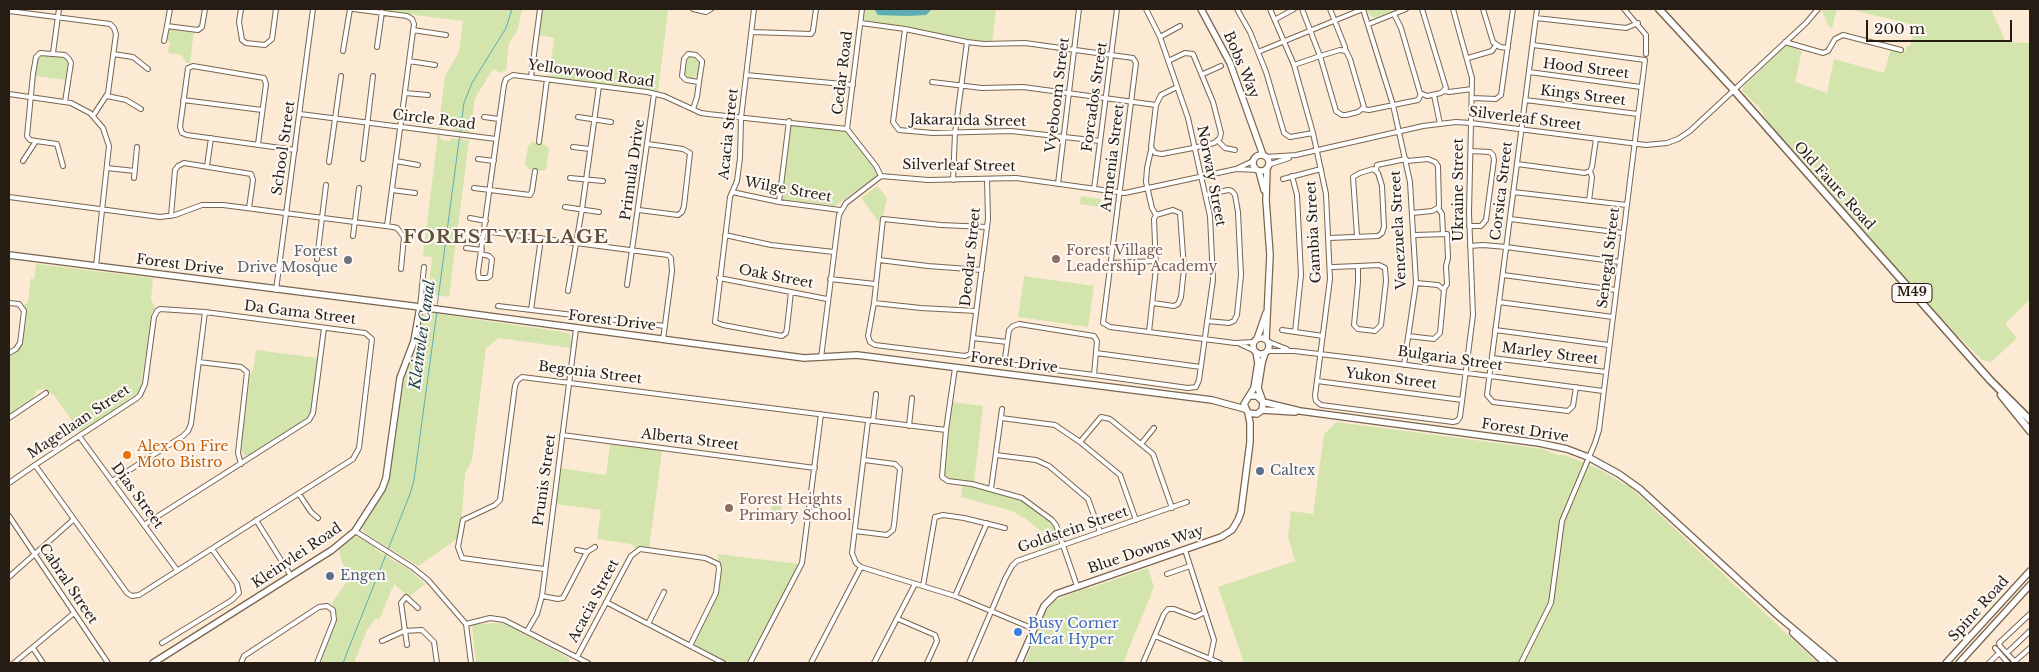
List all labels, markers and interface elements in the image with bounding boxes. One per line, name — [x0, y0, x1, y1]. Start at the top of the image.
scale bar — [1869, 10, 2015, 42]
text: 200 m — [1874, 19, 1925, 38]
street label: Bobs Way — [1219, 29, 1263, 101]
street label: Cedar Road — [830, 30, 856, 116]
street label: Vyeboom Street — [1043, 37, 1073, 153]
street label: Forcados Street — [1079, 41, 1111, 153]
street label: Hood Street — [1542, 55, 1630, 83]
street label: Yellowwood Road — [527, 57, 655, 91]
street label: Kings Street — [1539, 82, 1627, 110]
street label: Acacia Street — [716, 87, 742, 181]
street label: School Street — [269, 100, 299, 196]
street label: Armenia Street — [1098, 103, 1128, 213]
street label: Silverleaf Street — [1468, 104, 1582, 134]
street label: Circle Road — [391, 107, 477, 133]
street label: Jakaranda Street — [910, 112, 1026, 130]
street label: Primula Drive — [618, 118, 648, 222]
street label: Norway Street — [1193, 124, 1229, 228]
street label: Ukraine Street — [1451, 138, 1467, 242]
street label: Old Faure Road — [1790, 138, 1878, 234]
street label: Corsica Street — [1488, 141, 1516, 241]
street label: Silverleaf Street — [902, 157, 1016, 175]
street label: Venezuela Street — [1387, 170, 1411, 290]
street label: Wilge Street — [743, 174, 833, 206]
street label: Gambia Street — [1303, 180, 1325, 284]
street label: Deodar Street — [957, 207, 985, 307]
street label: Senegal Street — [1594, 207, 1624, 309]
district label: FOREST VILLAGE — [401, 227, 611, 249]
place label: Forest Village Leadership Academy — [1066, 243, 1217, 276]
place label: Forest Drive Mosque — [237, 244, 338, 276]
street label: Forest Drive — [135, 251, 225, 279]
marker: Forest Village Leadership Academy — [1050, 253, 1062, 265]
marker: Forest Drive Mosque — [342, 254, 354, 266]
street label: Oak Street — [737, 262, 815, 292]
water label: Kleinvlei Canal — [406, 279, 440, 391]
road number: M49 — [1892, 284, 1932, 302]
street label: Da Gama Street — [243, 298, 357, 328]
street label: Forest Drive — [567, 307, 657, 335]
street label: Marley Street — [1501, 340, 1599, 368]
street label: Bulgaria Street — [1396, 343, 1504, 375]
street label: Forest Drive — [969, 349, 1059, 377]
street label: Begonia Street — [537, 358, 643, 388]
street label: Yukon Street — [1344, 365, 1438, 393]
street label: Magellaan Street — [25, 382, 133, 462]
street label: Forest Drive — [1480, 416, 1570, 446]
street label: Alberta Street — [640, 426, 740, 454]
street label: Prunis Street — [530, 433, 560, 527]
place label: Alex On Fire Moto Bistro — [137, 439, 228, 472]
marker: Alex On Fire Moto Bistro — [121, 449, 133, 461]
street label: Dias Street — [107, 460, 167, 532]
place label: Caltex — [1270, 463, 1315, 479]
marker: Caltex — [1254, 465, 1266, 477]
place label: Forest Heights Primary School — [739, 492, 852, 524]
marker: Forest Heights Primary School — [723, 502, 735, 514]
street label: Goldstein Street — [1016, 503, 1130, 557]
street label: Kleinvlei Road — [249, 520, 345, 592]
street label: Blue Downs Way — [1086, 522, 1206, 578]
street label: Cabral Street — [35, 541, 101, 627]
street label: Acacia Street — [565, 556, 623, 646]
place label: Engen — [340, 568, 386, 584]
marker: Engen — [324, 570, 336, 582]
street label: Spine Road — [1945, 573, 2013, 645]
place label: Busy Corner Meat Hyper — [1028, 616, 1119, 648]
marker: Busy Corner Meat Hyper — [1012, 626, 1024, 638]

